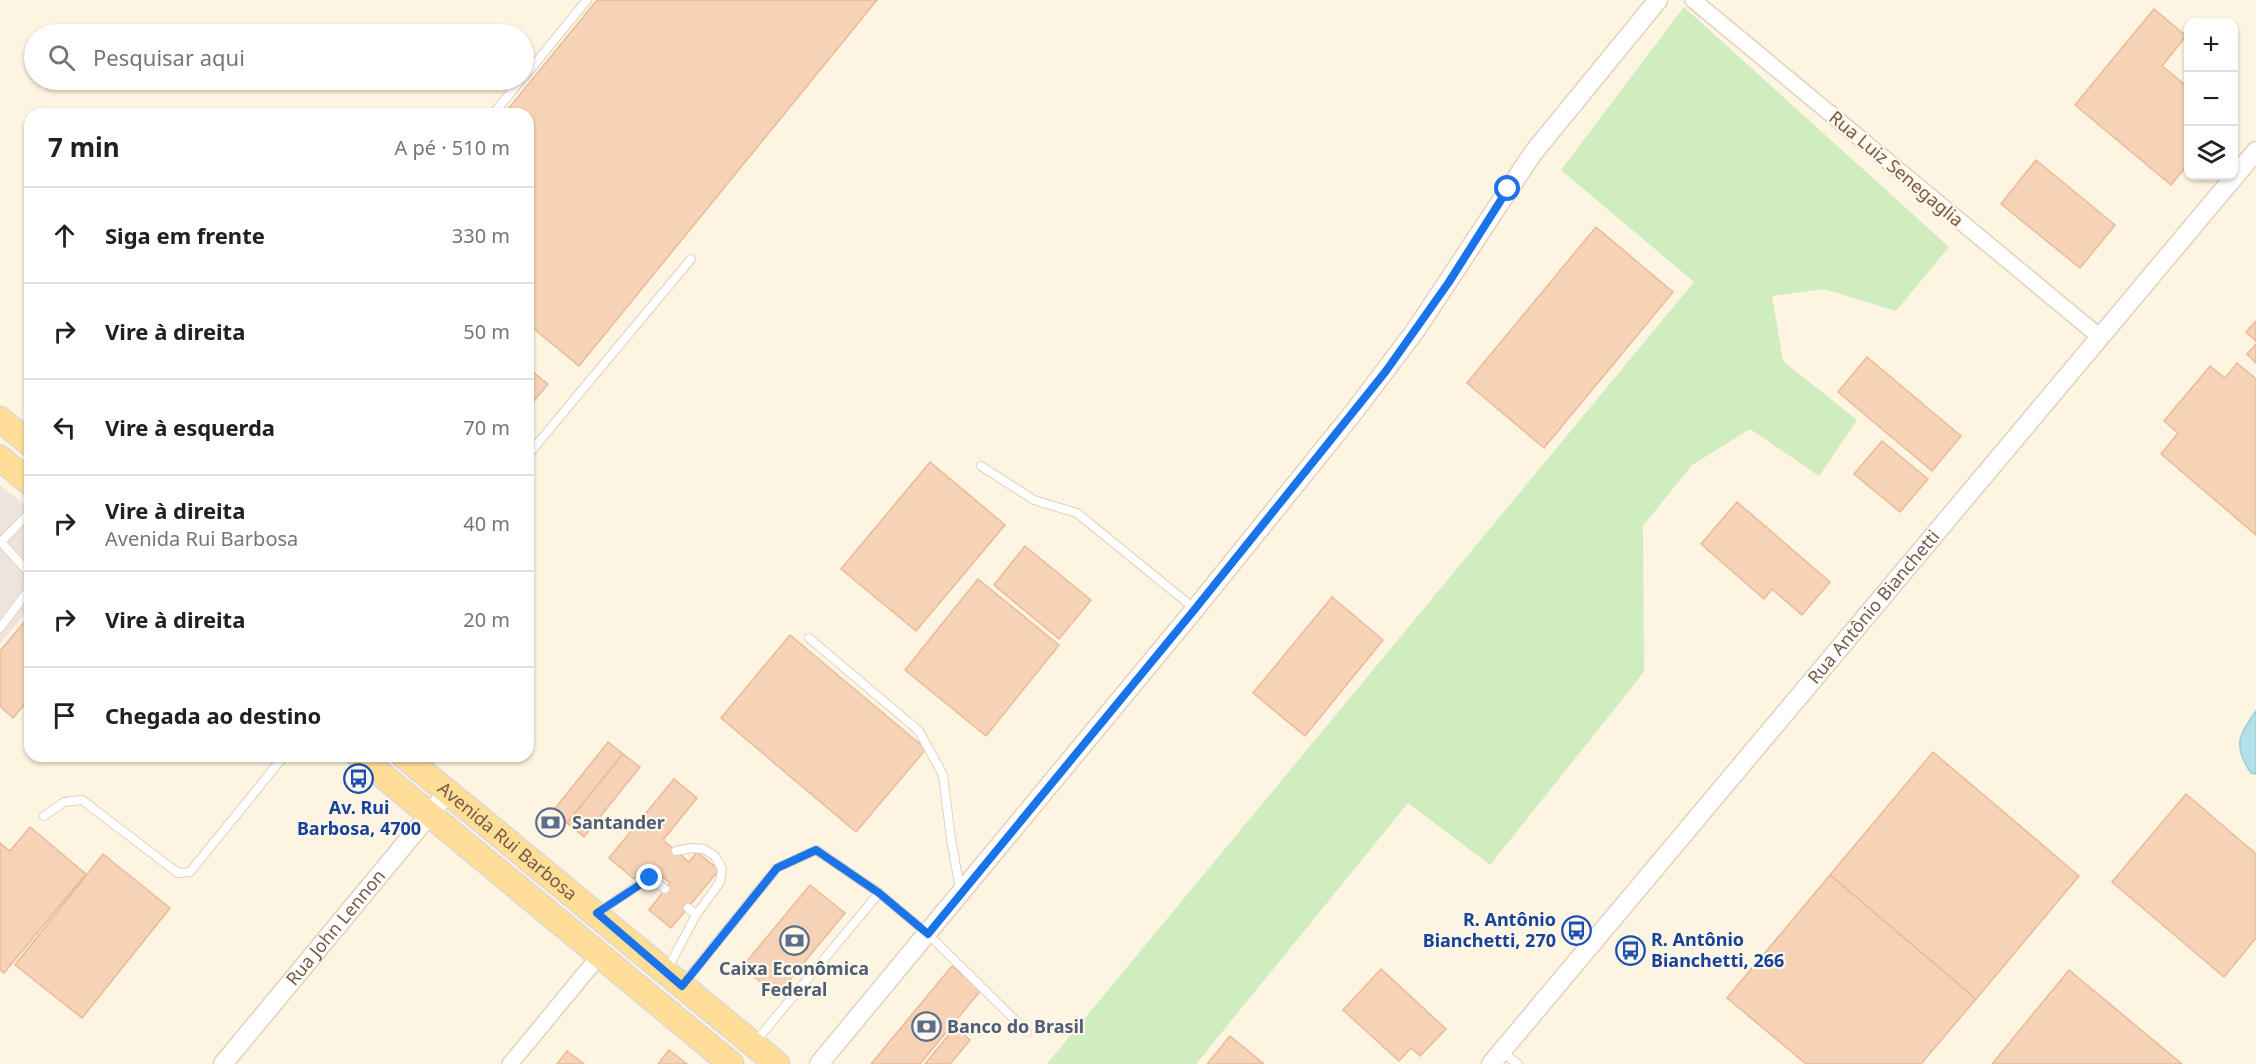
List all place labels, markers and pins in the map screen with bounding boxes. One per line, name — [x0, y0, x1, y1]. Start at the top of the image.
bus stop icon: Av. Rui Barbosa, 4700 — [343, 763, 375, 795]
place label: Av. Rui Barbosa, 4700 — [297, 795, 421, 840]
bank icon: Santander — [535, 807, 567, 839]
place label: Santander — [572, 810, 665, 834]
place label: R. Antônio Bianchetti, 270 — [1423, 907, 1556, 952]
bus stop icon: R. Antônio Bianchetti, 270 — [1561, 914, 1593, 946]
bank icon: Caixa Econômica Federal — [778, 924, 810, 956]
place label: R. Antônio Bianchetti, 266 — [1651, 927, 1784, 972]
bus stop icon: R. Antônio Bianchetti, 266 — [1614, 934, 1646, 966]
place label: Caixa Econômica Federal — [719, 956, 869, 1001]
bank icon: Banco do Brasil — [910, 1011, 942, 1043]
place label: Banco do Brasil — [947, 1014, 1084, 1038]

